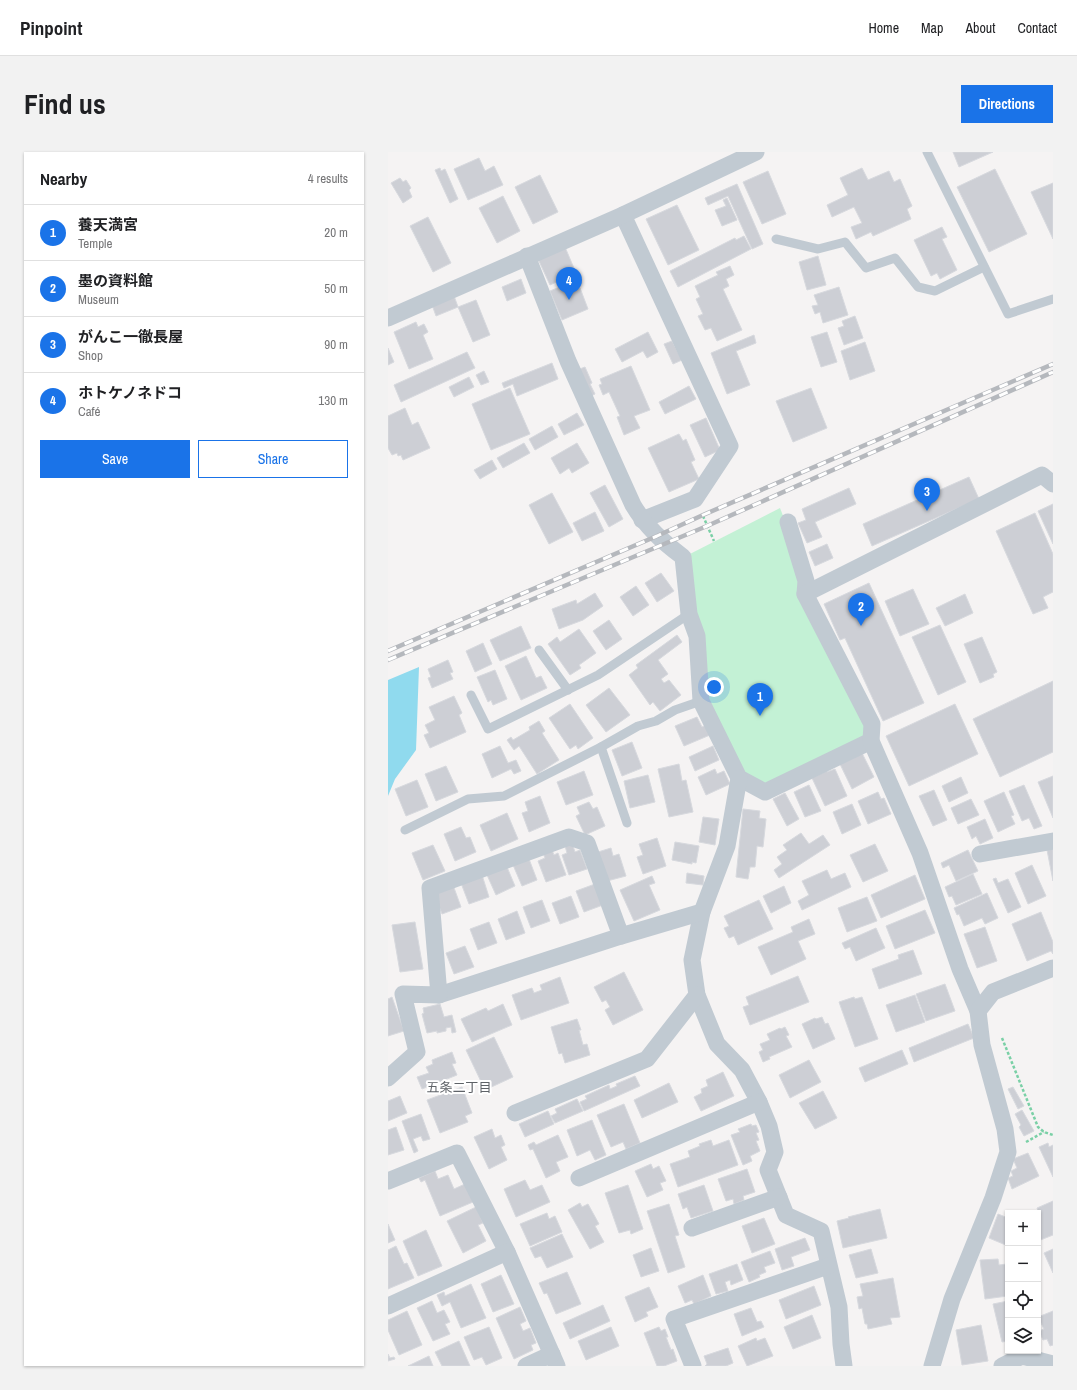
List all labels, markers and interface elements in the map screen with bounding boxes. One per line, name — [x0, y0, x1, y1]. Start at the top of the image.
text: Pinpoint — [20, 15, 82, 41]
text: Home — [868, 19, 899, 37]
text: Map — [921, 19, 943, 37]
text: About — [965, 19, 995, 37]
text: Contact — [1017, 19, 1057, 37]
text: Find us — [24, 85, 106, 123]
button: Directions — [961, 85, 1053, 123]
text: Nearby — [40, 167, 87, 190]
text: 4 results — [308, 170, 348, 187]
text: 養天満宮 — [78, 214, 138, 235]
text: 1 — [50, 224, 56, 241]
text: 20 m — [324, 224, 348, 241]
text: Temple — [78, 235, 112, 252]
pin: 4 — [556, 267, 582, 300]
text: 墨の資料館 — [78, 270, 153, 291]
text: 2 — [50, 280, 56, 297]
text: 50 m — [324, 280, 348, 297]
text: Museum — [78, 291, 119, 308]
text: がんこ一徹長屋 — [78, 326, 183, 347]
text: 3 — [50, 336, 56, 353]
text: 90 m — [324, 336, 348, 353]
text: Shop — [78, 347, 103, 364]
text: ホトケノネドコ — [78, 382, 182, 403]
text: 4 — [50, 392, 56, 409]
text: 130 m — [318, 392, 348, 409]
text: Café — [78, 403, 101, 420]
button: Save — [40, 440, 190, 478]
button: Share — [198, 440, 348, 478]
pin: 3 — [914, 478, 940, 511]
pin: 2 — [848, 593, 874, 626]
your location — [704, 677, 724, 697]
pin: 1 — [747, 683, 773, 716]
district label: 五条二丁目 — [426, 1079, 492, 1096]
map controls — [1005, 1210, 1041, 1354]
button: + — [1005, 1210, 1041, 1246]
button: − — [1005, 1246, 1041, 1282]
button: locate — [1005, 1282, 1041, 1318]
button: layers — [1005, 1318, 1041, 1354]

